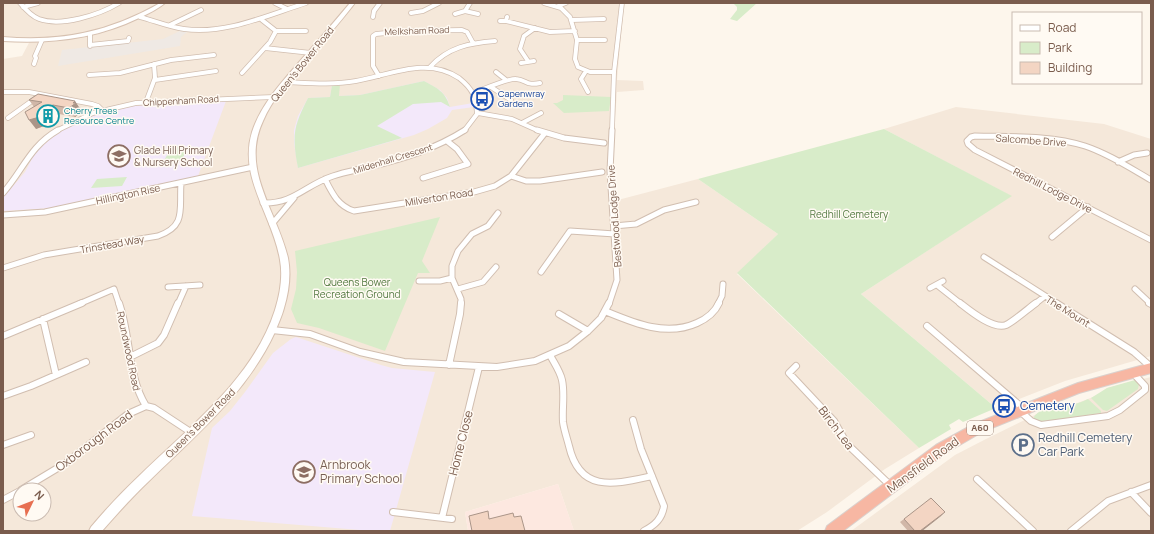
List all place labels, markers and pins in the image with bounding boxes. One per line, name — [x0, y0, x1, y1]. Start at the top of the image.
bus stop icon: Capenwray Gardens — [469, 86, 495, 112]
place label: Capenwray Gardens — [498, 87, 545, 110]
building icon: Cherry Trees Resource Centre — [35, 103, 61, 129]
place label: Cherry Trees Resource Centre — [64, 104, 134, 127]
school or university icon: Glade Hill Primary & Nursery School — [106, 143, 132, 169]
place label: Glade Hill Primary & Nursery School — [134, 143, 214, 169]
bus stop icon: Cemetery — [991, 393, 1017, 419]
place label: Cemetery — [1020, 397, 1075, 414]
place label: Redhill Cemetery Car Park — [1038, 429, 1133, 460]
parking icon: Redhill Cemetery Car Park — [1010, 432, 1036, 458]
place label: Arnbrook Primary School — [320, 456, 402, 487]
school or university icon: Arnbrook Primary School — [291, 459, 317, 485]

